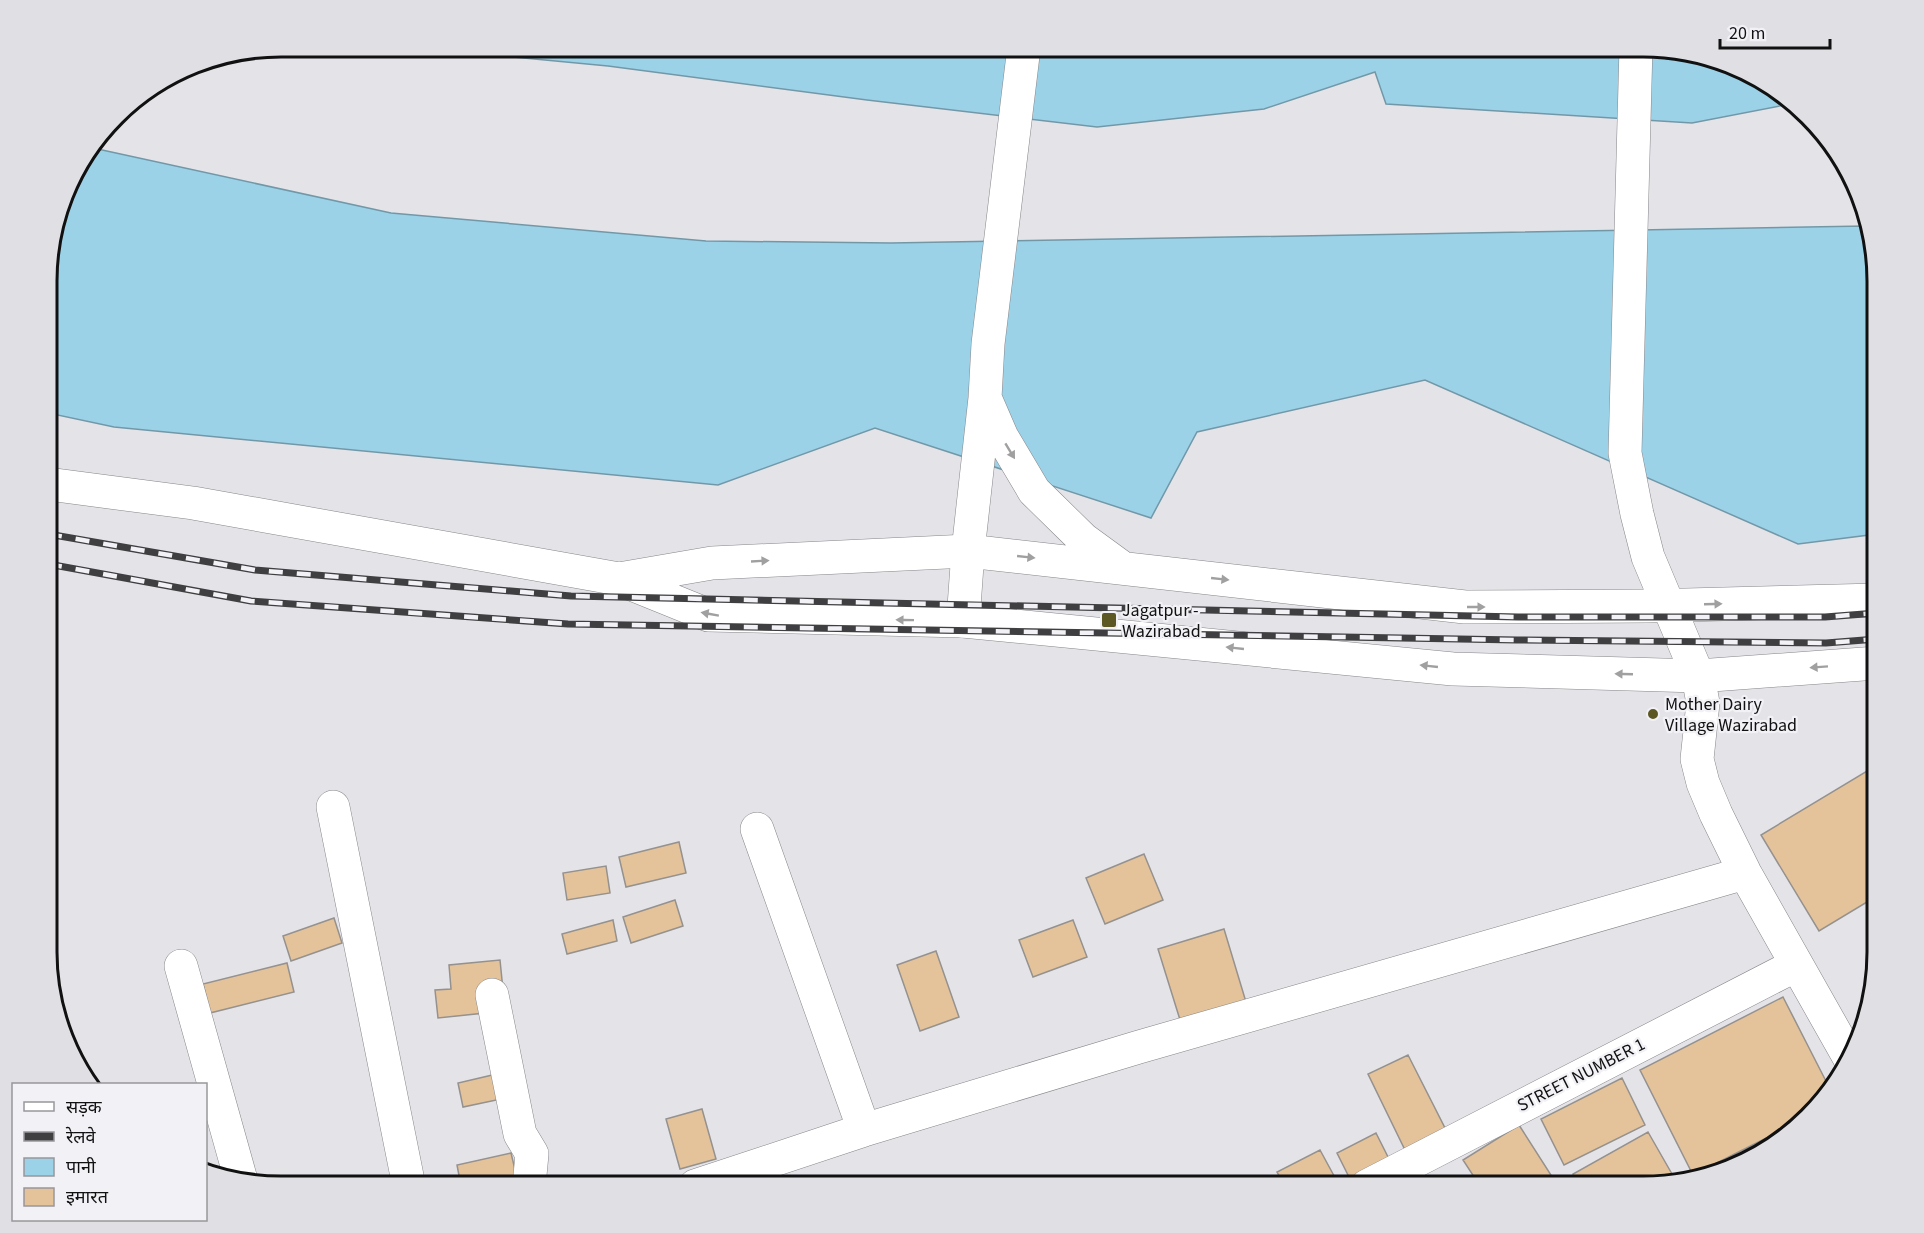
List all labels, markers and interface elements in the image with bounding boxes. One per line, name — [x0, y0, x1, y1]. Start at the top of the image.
scale bar — [1720, 12, 1830, 50]
text: 20 m — [1729, 21, 1765, 46]
one-way arrow — [1005, 443, 1015, 460]
one-way arrow — [1017, 553, 1036, 562]
one-way arrow — [750, 557, 769, 566]
one-way arrow — [1210, 574, 1229, 584]
place label: Jagatpur - Wazirabad — [1122, 598, 1201, 644]
one-way arrow — [1704, 600, 1723, 609]
one-way arrow — [1467, 602, 1486, 612]
one-way arrow — [700, 609, 719, 618]
marker: Jagatpur - Wazirabad — [1100, 611, 1118, 629]
one-way arrow — [895, 615, 914, 624]
one-way arrow — [1226, 643, 1245, 653]
one-way arrow — [1420, 662, 1439, 671]
one-way arrow — [1809, 663, 1828, 672]
one-way arrow — [1615, 669, 1634, 679]
place label: Mother Dairy Village Wazirabad — [1665, 692, 1797, 738]
marker: Mother Dairy Village Wazirabad — [1646, 707, 1660, 721]
street label: STREET NUMBER 1 — [1513, 1032, 1649, 1118]
legend — [12, 1083, 207, 1221]
text: सड़क — [66, 1095, 103, 1120]
text: रेलवे — [65, 1125, 97, 1150]
text: पानी — [66, 1155, 96, 1180]
text: इमारत — [66, 1185, 109, 1210]

